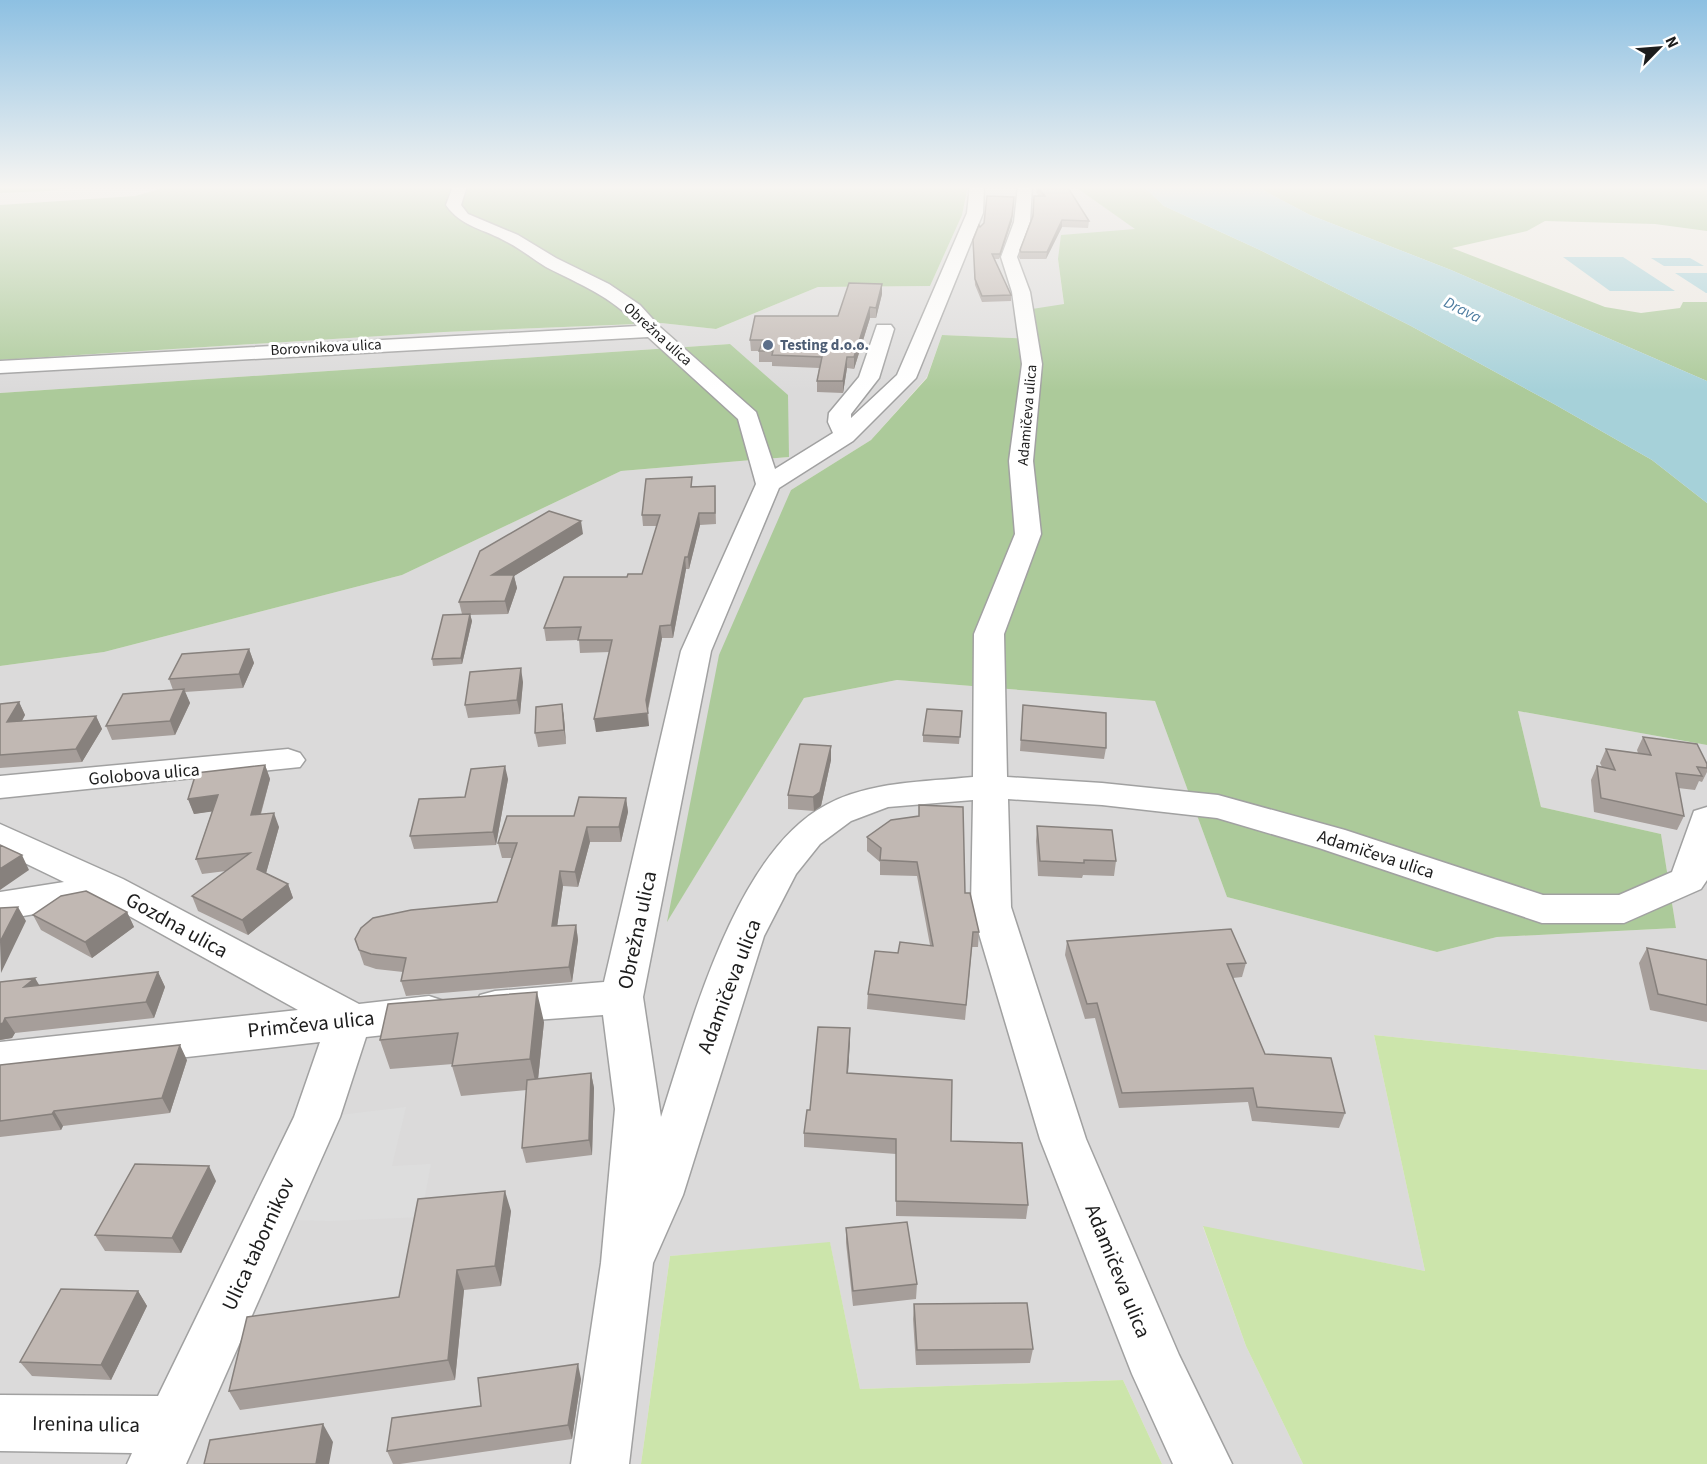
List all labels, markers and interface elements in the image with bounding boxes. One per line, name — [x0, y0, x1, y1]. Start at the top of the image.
north arrow — [1629, 18, 1689, 78]
text: N — [1659, 33, 1684, 52]
water label: Drava — [1440, 291, 1485, 329]
street label: Obrežna ulica — [619, 298, 697, 371]
street label: Borovnikova ulica — [270, 334, 382, 361]
place label: Testing d.o.o. — [780, 335, 869, 356]
marker: Testing d.o.o. — [761, 338, 775, 352]
street label: Adamičeva ulica — [1013, 364, 1042, 466]
street label: Golobova ulica — [87, 757, 201, 792]
street label: Adamičeva ulica — [1314, 824, 1438, 885]
street label: Obrežna ulica — [610, 868, 664, 992]
street label: Gozdna ulica — [120, 885, 234, 965]
street label: Adamičeva ulica — [690, 914, 768, 1058]
street label: Primčeva ulica — [246, 1002, 376, 1046]
street label: Ulica tabornikov — [214, 1172, 302, 1315]
street label: Adamičeva ulica — [1078, 1200, 1158, 1342]
street label: Irenina ulica — [32, 1408, 140, 1440]

